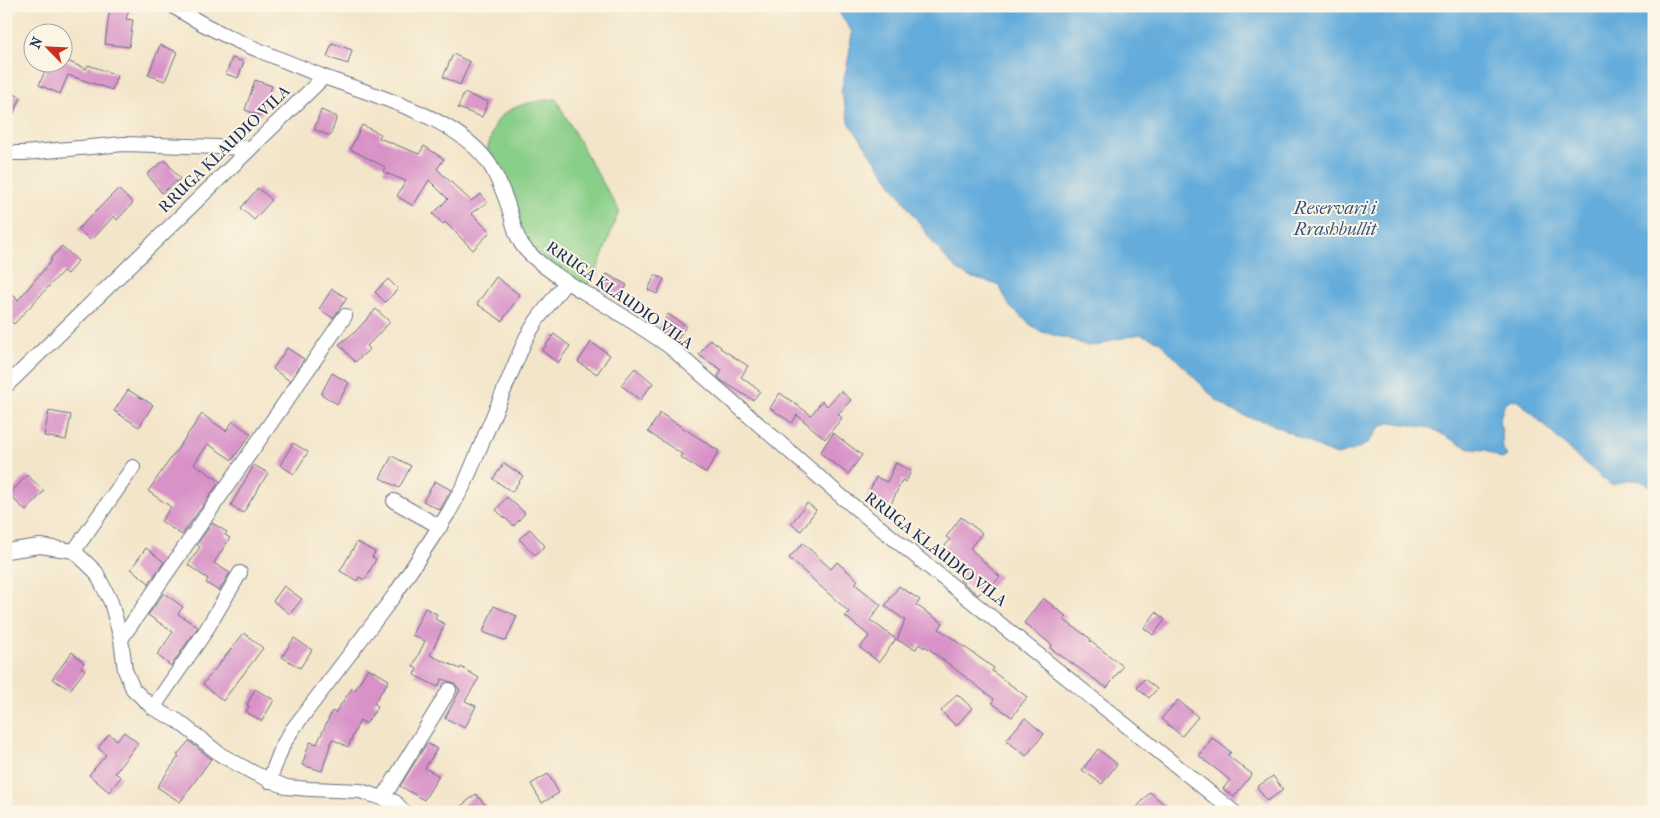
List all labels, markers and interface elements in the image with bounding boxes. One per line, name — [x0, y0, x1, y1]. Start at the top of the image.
north arrow — [22, 22, 72, 72]
text: N — [27, 34, 47, 51]
street label: RRUGA KLAUDIO VILA — [154, 81, 294, 217]
water label: Reservari i Rrashbullit — [1293, 198, 1378, 240]
street label: RRUGA KLAUDIO VILA — [543, 237, 698, 353]
street label: RRUGA KLAUDIO VILA — [861, 488, 1011, 611]

